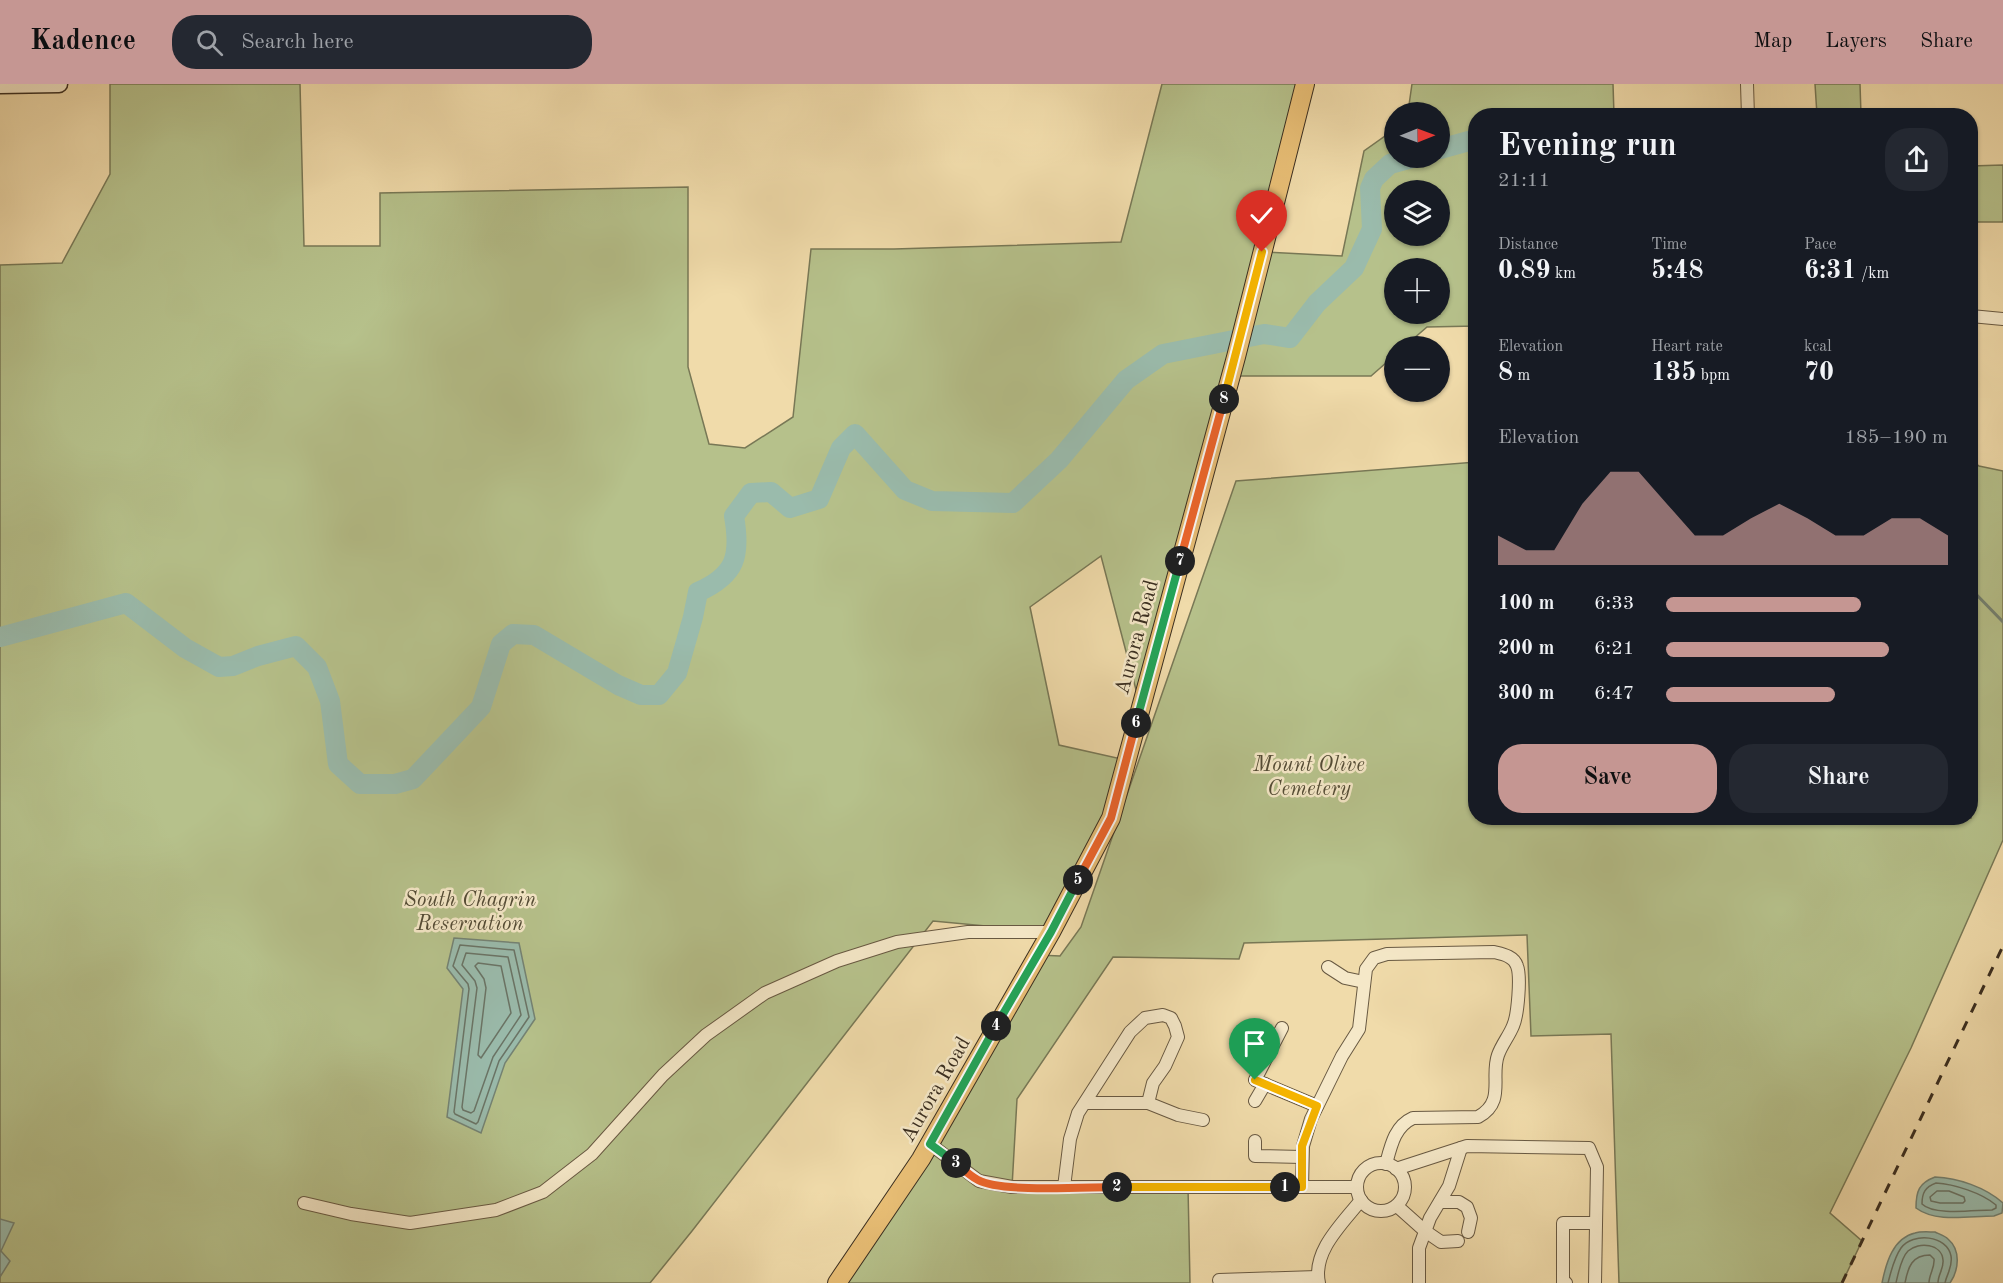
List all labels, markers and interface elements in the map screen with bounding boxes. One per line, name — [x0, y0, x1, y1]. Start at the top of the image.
search box — [172, 15, 592, 69]
icon: search — [193, 26, 226, 59]
text: Kadence — [30, 28, 136, 56]
text: Search here — [241, 31, 354, 53]
text: Map — [1753, 31, 1792, 52]
text: Layers — [1825, 31, 1887, 52]
text: Share — [1920, 31, 1973, 52]
north arrow — [1384, 102, 1450, 168]
map controls — [1384, 102, 1450, 402]
button: share — [1885, 128, 1948, 191]
text: Evening run — [1498, 130, 1677, 163]
text: 21:11 — [1498, 171, 1550, 191]
button: layers — [1384, 180, 1450, 246]
pin — [1236, 190, 1287, 252]
icon: check — [1245, 199, 1278, 232]
text: Distance — [1498, 237, 1558, 253]
text: Time — [1651, 237, 1687, 253]
text: Pace — [1804, 237, 1836, 253]
button: + — [1384, 258, 1450, 324]
text: 0.89 — [1498, 258, 1551, 284]
text: 5:48 — [1651, 258, 1704, 284]
text: 6:31 — [1804, 258, 1857, 284]
text: km — [1551, 266, 1576, 282]
text: /km — [1857, 266, 1889, 282]
button: − — [1384, 336, 1450, 402]
text: Elevation — [1498, 339, 1563, 355]
text: Heart rate — [1651, 339, 1723, 355]
text: kcal — [1804, 339, 1832, 355]
text: 8 — [1498, 360, 1513, 386]
text: 135 — [1651, 360, 1696, 386]
text: 70 — [1804, 360, 1834, 386]
text: m — [1513, 368, 1530, 384]
text: bpm — [1696, 368, 1730, 384]
pin: 8 — [1209, 384, 1239, 414]
text: 8 — [1219, 391, 1229, 407]
text: Elevation — [1498, 428, 1579, 448]
text: 185–190 m — [1845, 428, 1948, 448]
pin: 7 — [1165, 546, 1195, 576]
text: 7 — [1175, 553, 1185, 569]
street label: Aurora Road — [1112, 578, 1163, 697]
text: 100 m — [1498, 594, 1554, 614]
text: 6:33 — [1594, 594, 1634, 614]
text: 200 m — [1498, 639, 1554, 659]
text: 6:21 — [1594, 639, 1634, 659]
text: 300 m — [1498, 684, 1554, 704]
text: 6:47 — [1594, 684, 1634, 704]
pin: 6 — [1121, 708, 1151, 738]
text: 6 — [1131, 715, 1141, 731]
button: Save — [1498, 744, 1717, 813]
button: Share — [1729, 744, 1948, 813]
park label: Mount Olive Cemetery — [1252, 755, 1365, 800]
pin: 5 — [1063, 865, 1093, 895]
text: 5 — [1073, 872, 1083, 888]
park label: South Chagrin Reservation — [404, 890, 536, 935]
pin: 4 — [981, 1011, 1011, 1041]
text: 4 — [991, 1018, 1001, 1034]
pin — [1229, 1018, 1280, 1080]
icon: arrive — [1238, 1027, 1271, 1060]
street label: Aurora Road — [898, 1033, 975, 1146]
pin: 3 — [941, 1148, 971, 1178]
text: 3 — [951, 1155, 961, 1171]
pin: 2 — [1102, 1172, 1132, 1202]
pin: 1 — [1270, 1172, 1300, 1202]
text: 2 — [1112, 1179, 1122, 1195]
text: 1 — [1280, 1179, 1290, 1195]

